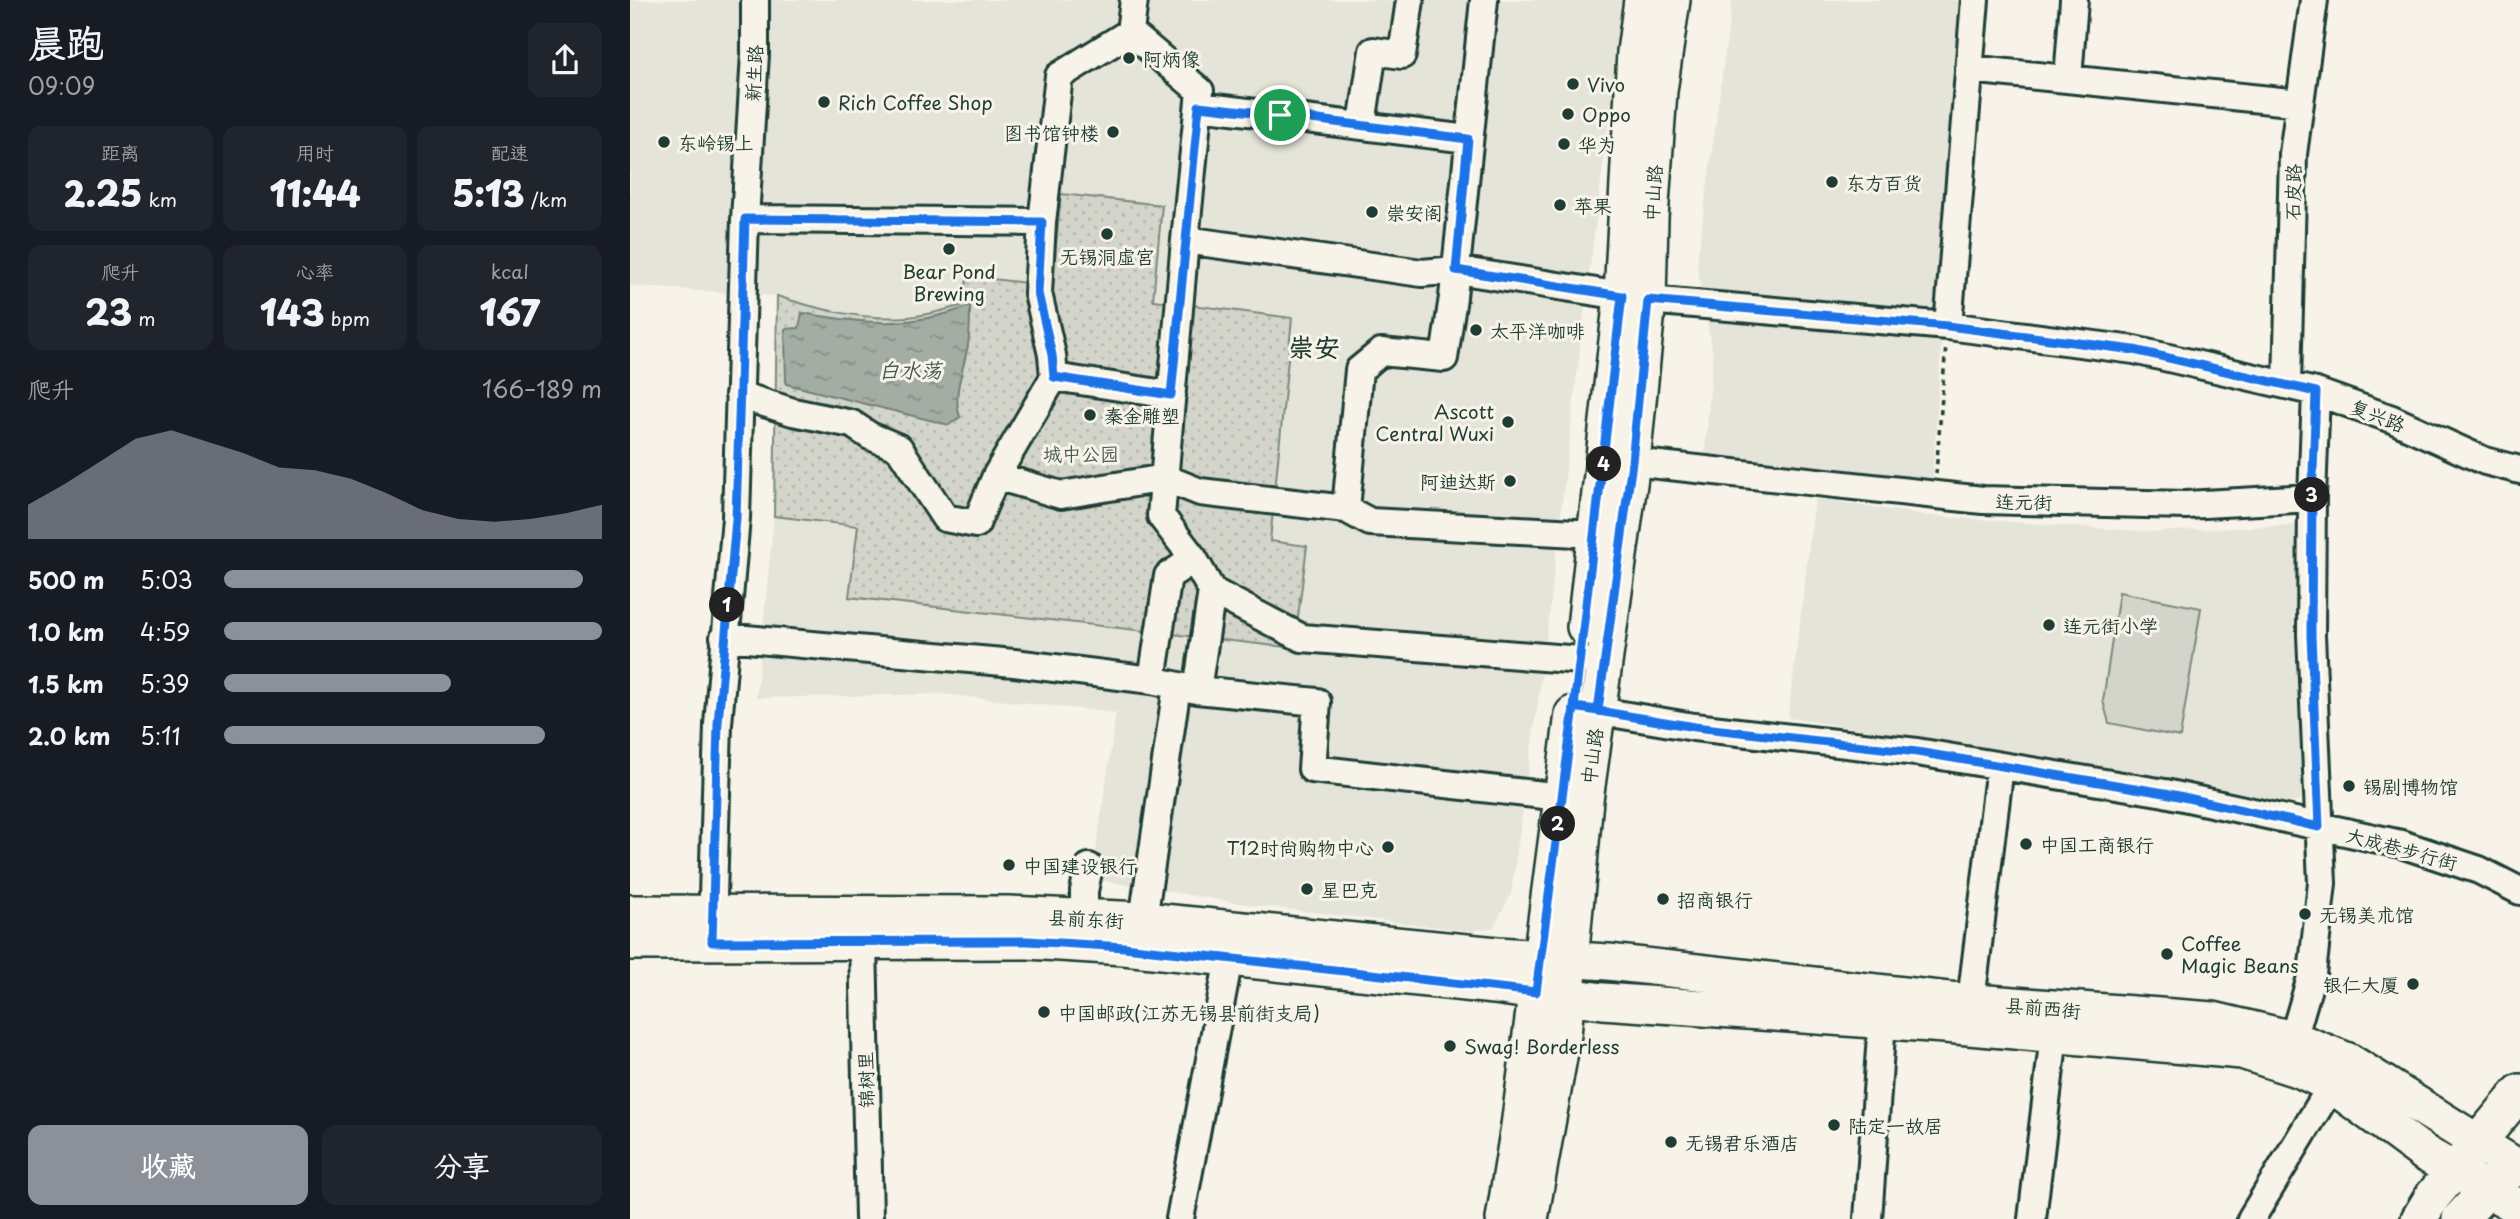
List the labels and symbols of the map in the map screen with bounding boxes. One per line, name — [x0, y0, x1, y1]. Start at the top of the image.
street label: 新生路 — [738, 44, 768, 102]
place label: 阿炳像 — [1143, 44, 1200, 72]
marker: 阿炳像 — [1121, 50, 1137, 66]
place label: Vivo — [1587, 70, 1625, 98]
marker: Vivo — [1565, 76, 1581, 92]
pin — [1250, 85, 1310, 145]
place label: Rich Coffee Shop — [838, 88, 993, 116]
marker: Rich Coffee Shop — [816, 94, 832, 110]
place label: Oppo — [1582, 100, 1631, 128]
marker: Oppo — [1560, 106, 1576, 122]
place label: 图书馆钟楼 — [1004, 118, 1099, 146]
marker: 图书馆钟楼 — [1105, 124, 1121, 140]
place label: 东岭锡上 — [678, 128, 754, 156]
place label: 华为 — [1578, 130, 1616, 158]
marker: 东岭锡上 — [656, 134, 672, 150]
marker: 华为 — [1556, 136, 1572, 152]
street label: 石皮路 — [2278, 163, 2306, 221]
street label: 中山路 — [1636, 164, 1668, 222]
place label: 东方百货 — [1846, 168, 1922, 196]
marker: 东方百货 — [1824, 174, 1840, 190]
place label: 苹果 — [1574, 191, 1612, 219]
marker: 苹果 — [1552, 197, 1568, 213]
place label: 崇安阁 — [1386, 198, 1443, 226]
marker: 崇安阁 — [1364, 204, 1380, 220]
marker: 无锡洞虚宫 — [1099, 226, 1115, 242]
marker: Bear Pond Brewing — [941, 241, 957, 257]
place label: 无锡洞虚宫 — [1059, 242, 1155, 270]
place label: Bear Pond Brewing — [902, 257, 996, 307]
place label: 太平洋咖啡 — [1490, 316, 1585, 344]
marker: 太平洋咖啡 — [1468, 322, 1484, 338]
district label: 崇安 — [1288, 327, 1340, 366]
water label: 白水荡 — [879, 353, 943, 385]
street label: 复兴路 — [2346, 392, 2410, 438]
place label: Ascott Central Wuxi — [1375, 397, 1494, 447]
place label: 秦金雕塑 — [1104, 401, 1180, 429]
marker: 秦金雕塑 — [1082, 407, 1098, 423]
marker: Ascott Central Wuxi — [1500, 414, 1516, 430]
park label: 城中公园 — [1043, 439, 1119, 467]
pin: 4 — [1586, 447, 1622, 482]
place label: 阿迪达斯 — [1420, 467, 1496, 495]
marker: 阿迪达斯 — [1502, 473, 1518, 489]
pin: 3 — [2294, 477, 2330, 512]
street label: 连元街 — [1995, 487, 2053, 515]
pin: 1 — [710, 588, 744, 622]
place label: 连元街小学 — [2063, 611, 2158, 639]
marker: 连元街小学 — [2041, 617, 2057, 633]
street label: 中山路 — [1573, 726, 1609, 786]
place label: 锡剧博物馆 — [2363, 772, 2458, 800]
marker: 锡剧博物馆 — [2341, 778, 2357, 794]
pin: 2 — [1541, 806, 1576, 842]
street label: 大成巷步行街 — [2343, 820, 2461, 876]
place label: 中国工商银行 — [2040, 830, 2154, 858]
place label: T12时尚购物中心 — [1227, 833, 1374, 861]
marker: 中国工商银行 — [2018, 836, 2034, 852]
marker: T12时尚购物中心 — [1380, 839, 1396, 855]
place label: 中国建设银行 — [1023, 851, 1137, 879]
marker: 中国建设银行 — [1001, 857, 1017, 873]
place label: 星巴克 — [1321, 875, 1378, 903]
marker: 星巴克 — [1299, 881, 1315, 897]
place label: 招商银行 — [1677, 885, 1753, 913]
marker: 招商银行 — [1655, 891, 1671, 907]
place label: 无锡美术馆 — [2319, 900, 2414, 928]
street label: 县前东街 — [1047, 902, 1125, 934]
marker: 无锡美术馆 — [2297, 906, 2313, 922]
place label: Coffee Magic Beans — [2181, 929, 2299, 979]
marker: Coffee Magic Beans — [2159, 946, 2175, 962]
place label: 银仁大厦 — [2323, 970, 2399, 998]
marker: 银仁大厦 — [2405, 976, 2421, 992]
street label: 县前西街 — [2004, 990, 2082, 1024]
place label: 中国邮政(江苏无锡县前街支局) — [1058, 998, 1320, 1026]
marker: 中国邮政(江苏无锡县前街支局) — [1036, 1004, 1052, 1020]
place label: Swag! Borderless — [1464, 1032, 1620, 1060]
marker: Swag! Borderless — [1442, 1038, 1458, 1054]
street label: 锦树里 — [851, 1051, 879, 1109]
place label: 陆定一故居 — [1848, 1111, 1943, 1139]
marker: 陆定一故居 — [1826, 1117, 1842, 1133]
place label: 无锡君乐酒店 — [1685, 1128, 1799, 1156]
marker: 无锡君乐酒店 — [1663, 1134, 1679, 1150]

